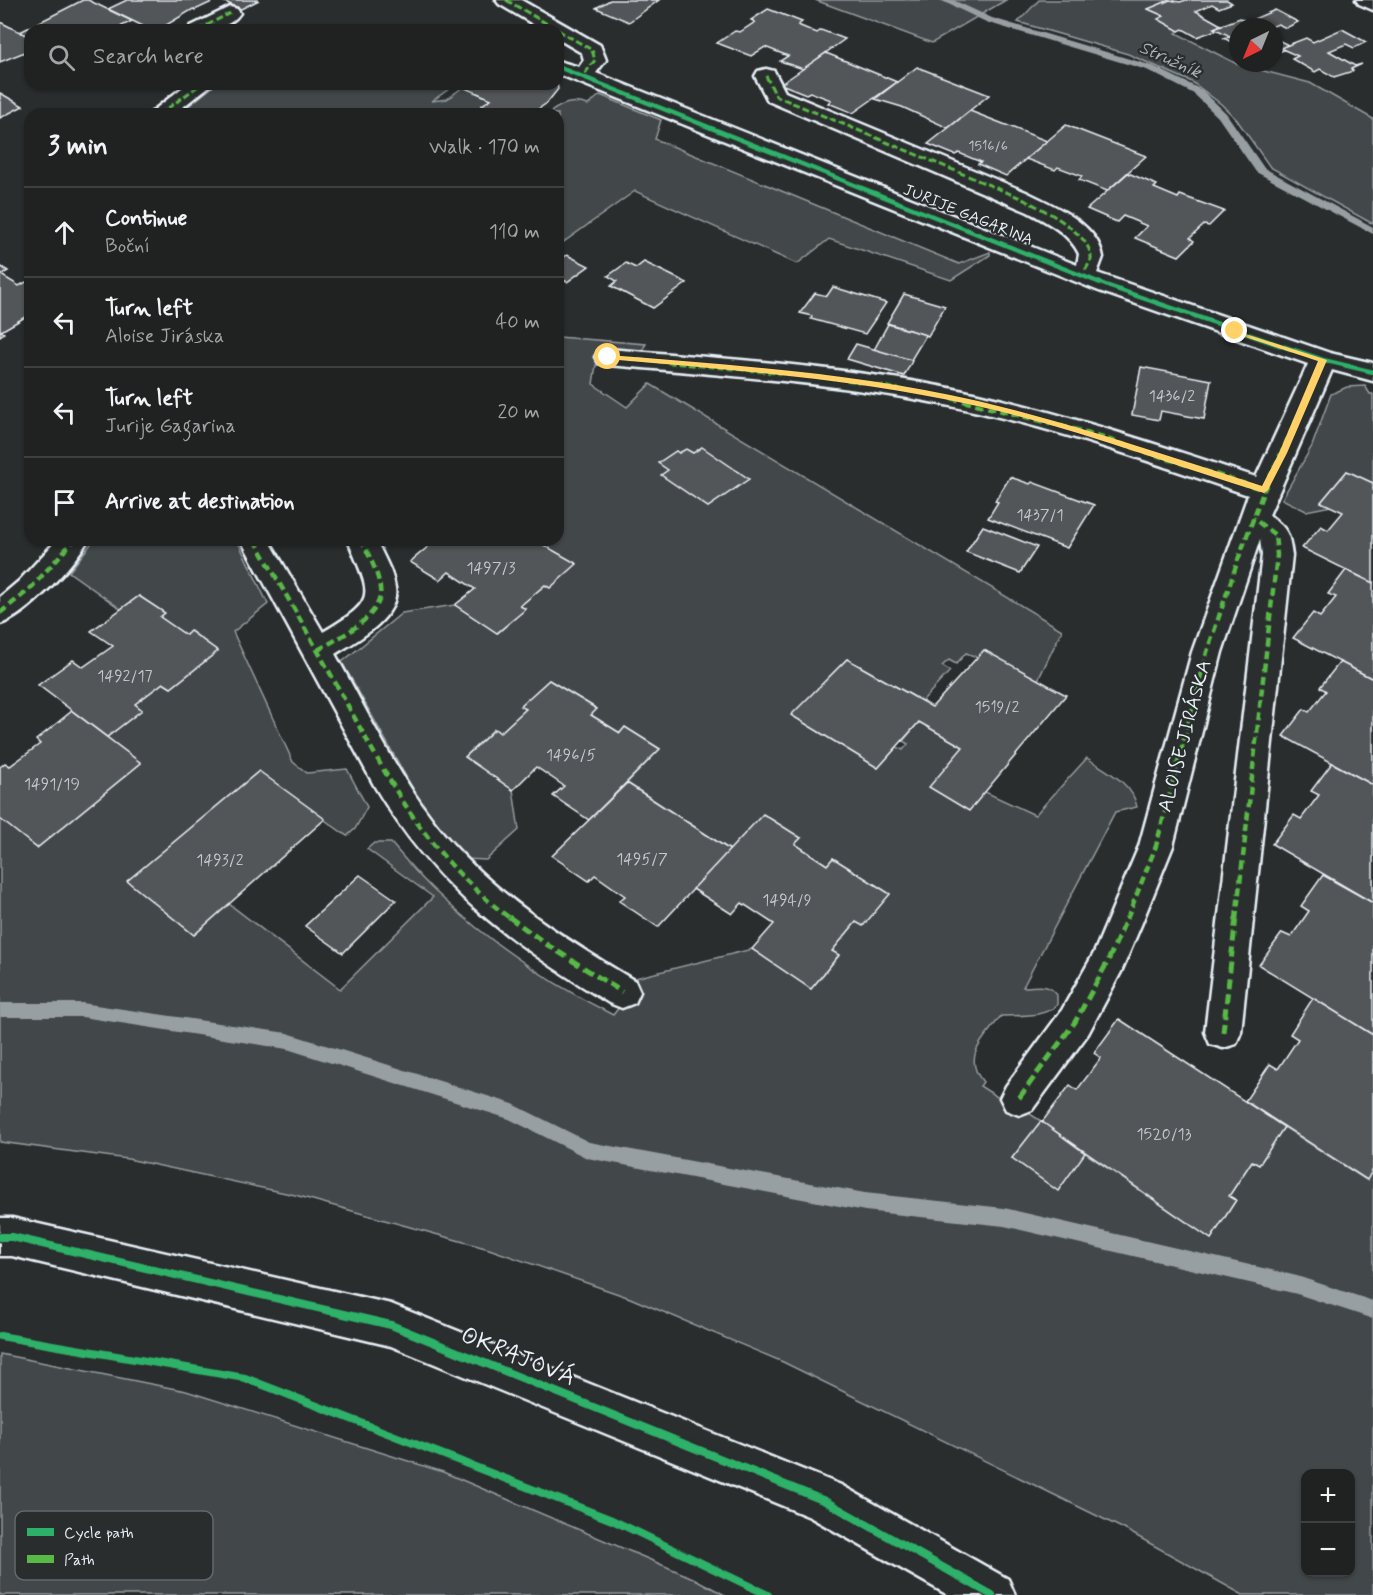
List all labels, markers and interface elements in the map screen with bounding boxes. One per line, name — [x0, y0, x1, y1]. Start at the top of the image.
north arrow — [1229, 18, 1283, 72]
search box — [24, 24, 564, 90]
water label: Stružník — [1135, 36, 1206, 85]
icon: search — [45, 41, 78, 74]
text: Search here — [93, 43, 204, 71]
text: 3 min — [48, 130, 108, 164]
text: Walk · 170 m — [429, 134, 540, 161]
house number: 1516/6 — [968, 137, 1008, 155]
street label: JURIJE GAGARINA — [900, 179, 1036, 251]
text: Continue — [105, 205, 187, 233]
icon: ahead — [48, 216, 81, 249]
text: 110 m — [489, 219, 540, 246]
text: Boční — [105, 233, 150, 260]
text: Turn left — [105, 295, 193, 323]
icon: left — [48, 306, 81, 339]
text: 40 m — [496, 309, 540, 336]
route end — [1221, 317, 1247, 343]
text: Aloise Jiráska — [105, 323, 224, 350]
route start — [594, 343, 620, 369]
text: Turn left — [105, 385, 193, 413]
house number: 1436/2 — [1149, 386, 1195, 407]
icon: left — [48, 396, 81, 429]
text: 20 m — [497, 399, 540, 426]
text: Jurije Gagarina — [105, 413, 236, 440]
icon: arrive — [48, 486, 81, 519]
text: Arrive at destination — [105, 488, 295, 516]
house number: 1437/1 — [1016, 505, 1064, 526]
house number: 1497/3 — [466, 558, 516, 579]
street label: ALOISE JIRÁSKA — [1152, 657, 1218, 815]
house number: 1492/17 — [97, 666, 153, 687]
house number: 1519/2 — [975, 697, 1019, 718]
house number: 1496/5 — [546, 745, 596, 766]
house number: 1491/19 — [24, 774, 80, 795]
house number: 1495/7 — [616, 849, 668, 870]
house number: 1493/2 — [196, 850, 244, 871]
house number: 1494/9 — [762, 890, 812, 911]
house number: 1520/13 — [1136, 1124, 1192, 1145]
street label: OKRAJOVÁ — [456, 1319, 580, 1394]
map controls — [1301, 1469, 1355, 1577]
button: + — [1301, 1469, 1355, 1523]
legend — [15, 1511, 213, 1580]
text: Cycle path — [64, 1523, 134, 1544]
button: − — [1301, 1523, 1355, 1577]
text: Path — [64, 1550, 95, 1571]

